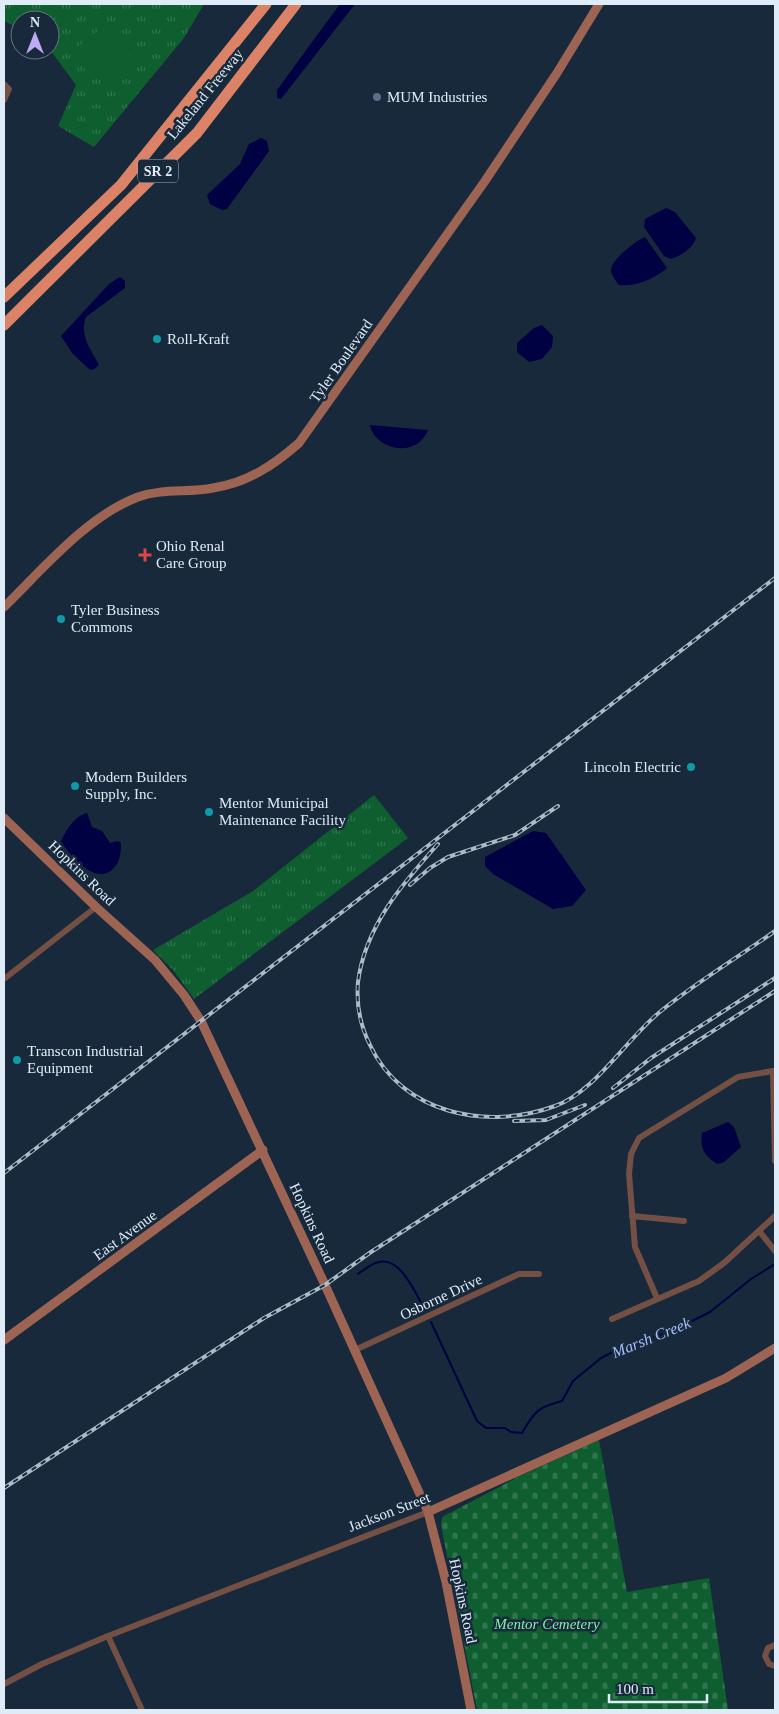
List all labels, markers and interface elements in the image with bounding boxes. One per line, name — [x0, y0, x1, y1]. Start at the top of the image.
north arrow — [10, 10, 60, 60]
text: N — [30, 15, 40, 30]
street label: Lakeland Freeway — [164, 45, 247, 142]
place label: MUM Industries — [387, 89, 488, 105]
marker: MUM Industries — [371, 91, 383, 103]
road number: SR 2 — [138, 160, 178, 182]
street label: Tyler Boulevard — [306, 316, 376, 406]
place label: Roll-Kraft — [167, 331, 230, 347]
marker: Roll-Kraft — [151, 333, 163, 345]
place label: Ohio Renal Care Group — [156, 538, 226, 571]
marker: Ohio Renal Care Group — [138, 548, 152, 562]
place label: Tyler Business Commons — [71, 602, 160, 635]
marker: Tyler Business Commons — [55, 613, 67, 625]
place label: Lincoln Electric — [584, 759, 681, 775]
marker: Lincoln Electric — [685, 761, 697, 773]
place label: Modern Builders Supply, Inc. — [85, 769, 187, 802]
marker: Modern Builders Supply, Inc. — [69, 780, 81, 792]
place label: Mentor Municipal Maintenance Facility — [219, 795, 347, 828]
marker: Mentor Municipal Maintenance Facility — [203, 806, 215, 818]
street label: Hopkins Road — [45, 837, 119, 909]
place label: Transcon Industrial Equipment — [27, 1043, 144, 1076]
marker: Transcon Industrial Equipment — [11, 1054, 23, 1066]
street label: Hopkins Road — [287, 1181, 338, 1266]
street label: East Avenue — [90, 1206, 160, 1263]
street label: Osborne Drive — [397, 1271, 485, 1323]
water label: Marsh Creek — [608, 1314, 694, 1361]
street label: Jackson Street — [346, 1489, 433, 1535]
street label: Hopkins Road — [446, 1557, 480, 1645]
park label: Mentor Cemetery — [493, 1616, 600, 1632]
scale bar — [609, 1672, 706, 1704]
text: 100 m — [616, 1681, 654, 1697]

